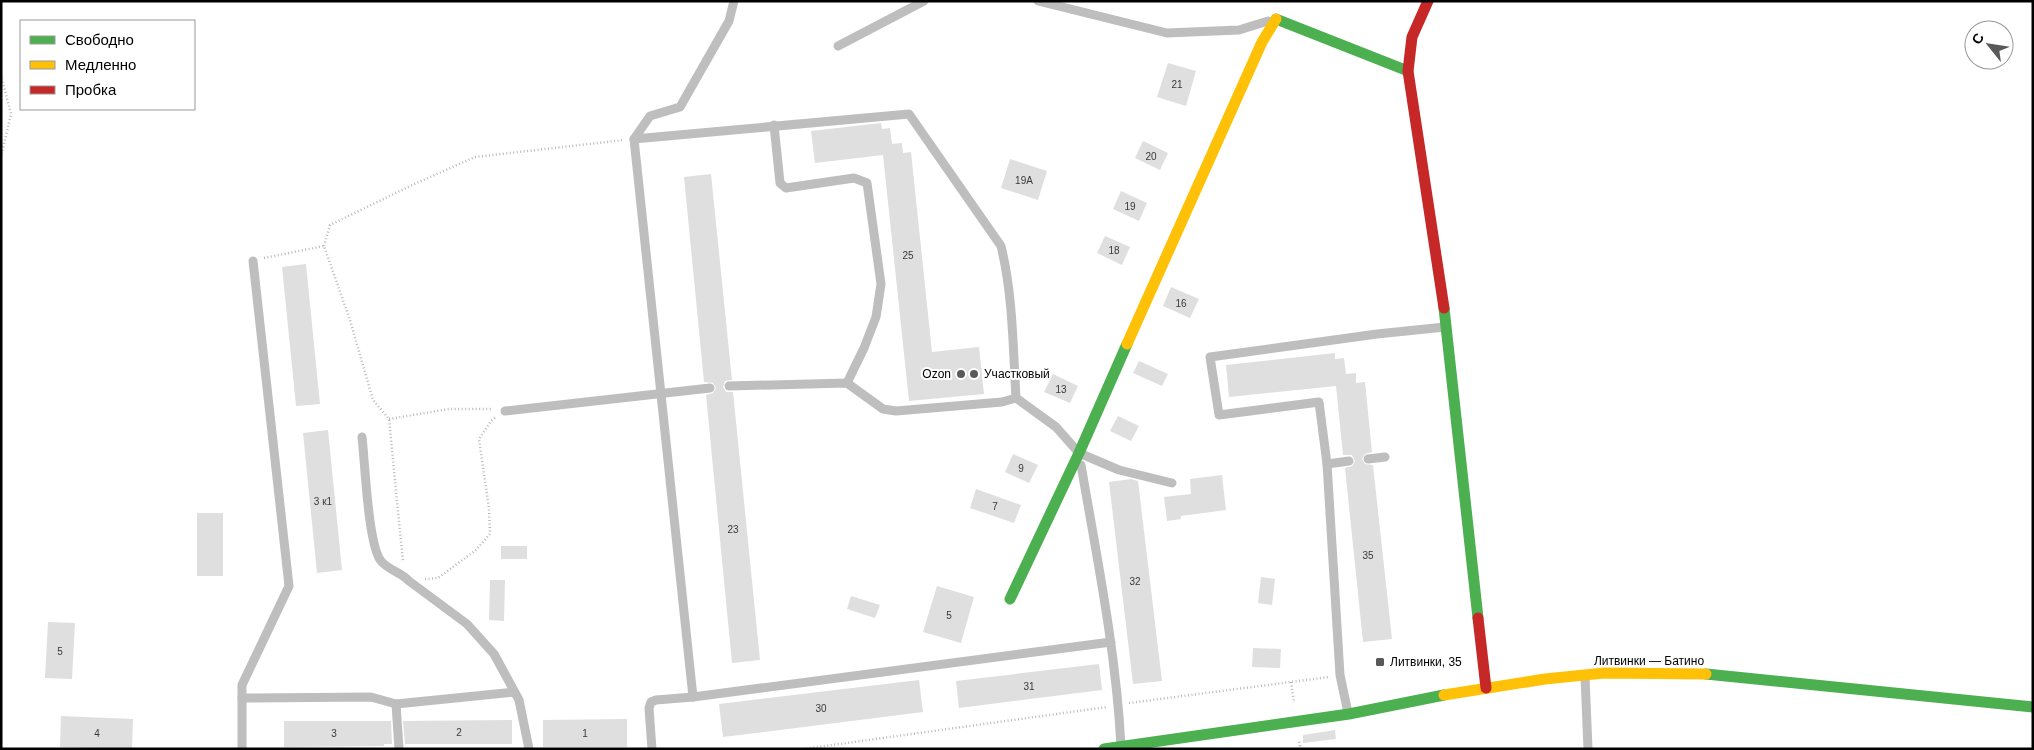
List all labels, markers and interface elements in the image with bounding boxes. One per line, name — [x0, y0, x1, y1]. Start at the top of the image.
legend — [20, 20, 195, 110]
north arrow — [1964, 20, 2014, 70]
text: С — [1968, 30, 1987, 47]
text: Свободно — [65, 31, 134, 48]
text: Медленно — [65, 56, 136, 73]
house number: 21 — [1171, 79, 1183, 90]
text: Пробка — [65, 81, 117, 98]
house number: 20 — [1145, 151, 1157, 162]
house number: 19А — [1015, 175, 1033, 186]
house number: 19 — [1124, 201, 1136, 212]
house number: 18 — [1108, 245, 1120, 256]
house number: 25 — [902, 250, 914, 261]
house number: 16 — [1175, 298, 1187, 309]
place label: Ozon — [922, 367, 951, 381]
place label: Участковый — [984, 367, 1050, 381]
marker: Ozon — [955, 368, 967, 380]
marker: Участковый — [968, 368, 980, 380]
house number: 13 — [1055, 384, 1067, 395]
house number: 9 — [1018, 463, 1024, 474]
house number: 3 к1 — [314, 496, 333, 507]
house number: 7 — [992, 501, 998, 512]
house number: 23 — [727, 524, 739, 535]
house number: 35 — [1362, 550, 1374, 561]
house number: 32 — [1129, 576, 1141, 587]
house number: 5 — [946, 610, 952, 621]
house number: 5 — [57, 646, 63, 657]
street label: Литвинки — Батино — [1594, 654, 1704, 668]
place label: Литвинки, 35 — [1390, 655, 1462, 669]
marker: Литвинки, 35 — [1374, 656, 1386, 668]
house number: 31 — [1023, 681, 1035, 692]
house number: 30 — [815, 703, 827, 714]
house number: 2 — [456, 727, 462, 738]
house number: 4 — [94, 728, 100, 739]
house number: 3 — [331, 728, 337, 739]
house number: 1 — [582, 728, 588, 739]

